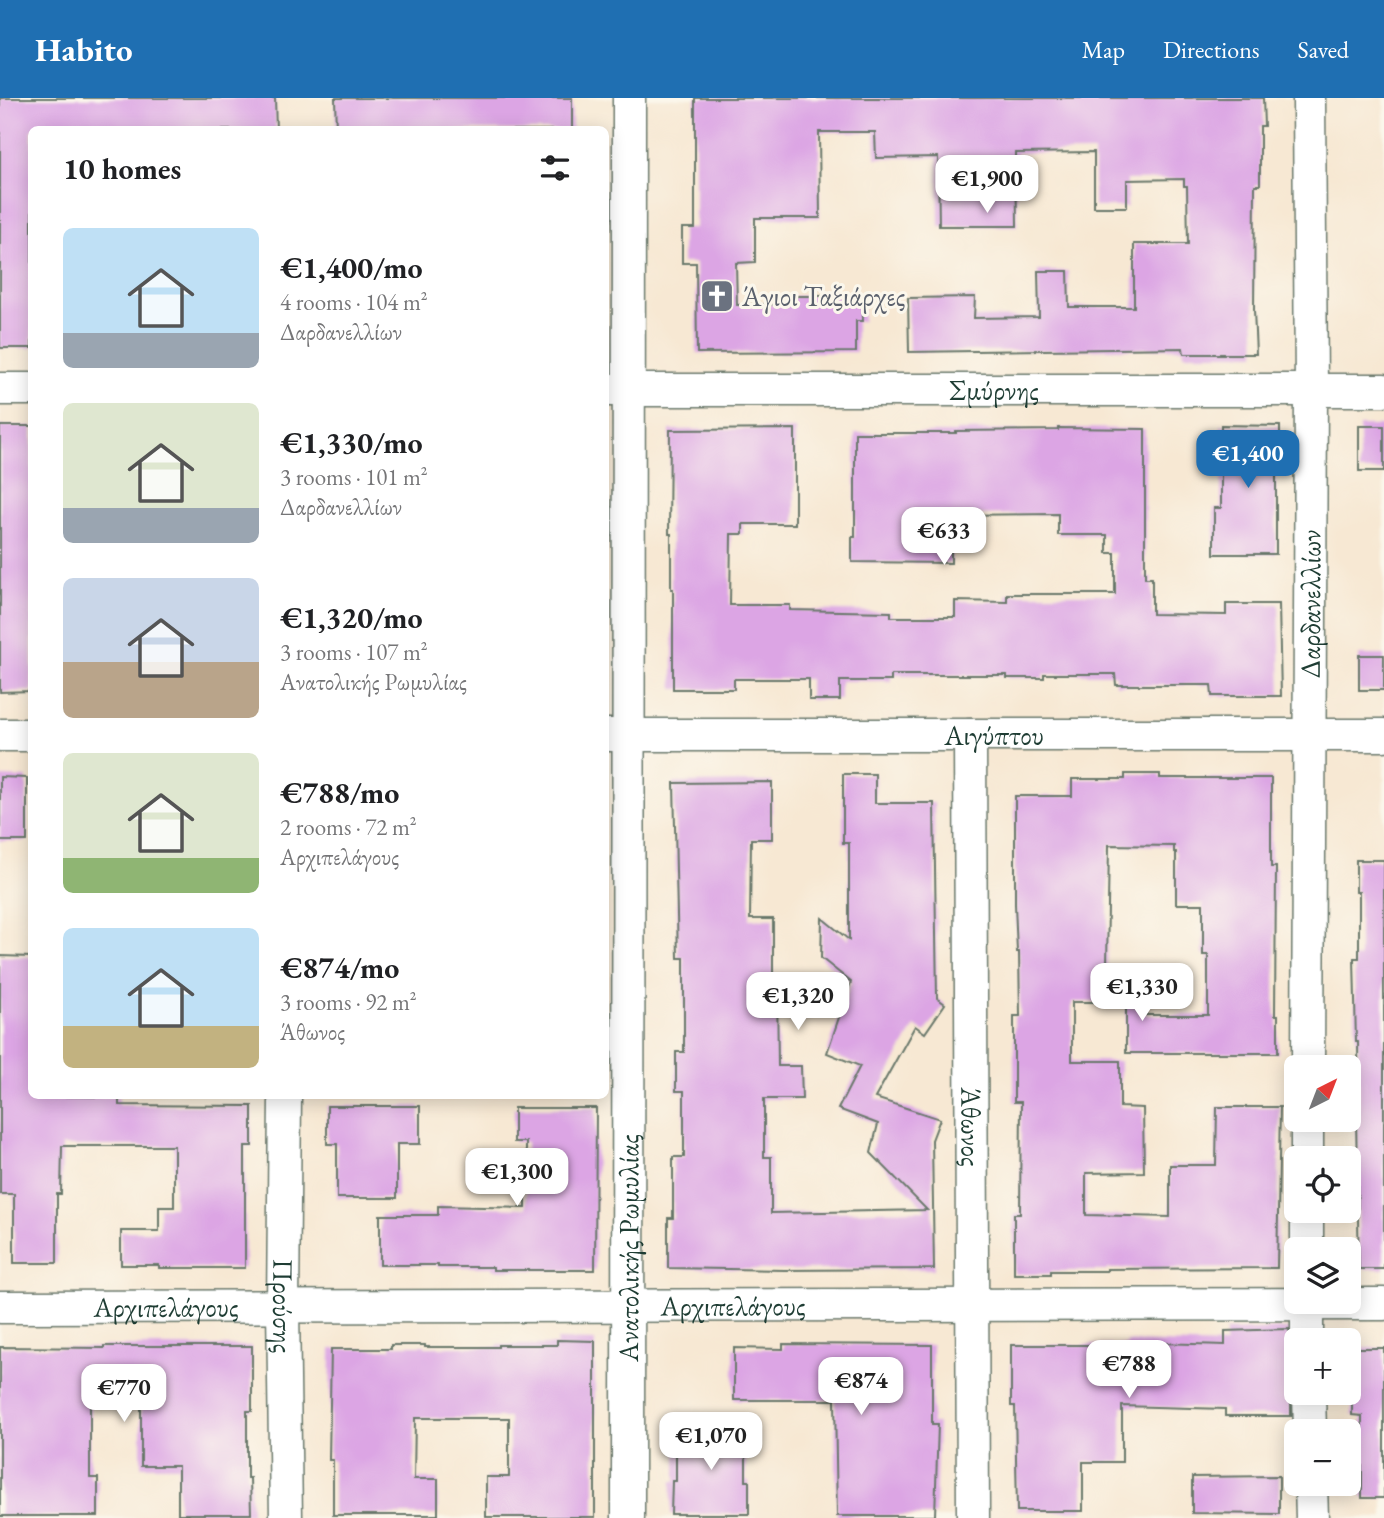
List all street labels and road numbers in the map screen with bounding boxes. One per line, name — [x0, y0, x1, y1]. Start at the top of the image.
street label: Σμύρνης — [949, 372, 1039, 408]
street label: Δαρδανελλίων — [1292, 530, 1328, 678]
street label: Αιγύπτου — [943, 717, 1044, 753]
street label: Άθωνος — [953, 1086, 990, 1167]
street label: Ανατολικής Ρωμυλίας — [610, 1134, 646, 1363]
street label: Προύσης — [265, 1259, 302, 1353]
street label: Αρχιπελάγους — [659, 1287, 806, 1324]
street label: Αρχιπελάγους — [92, 1288, 239, 1325]

